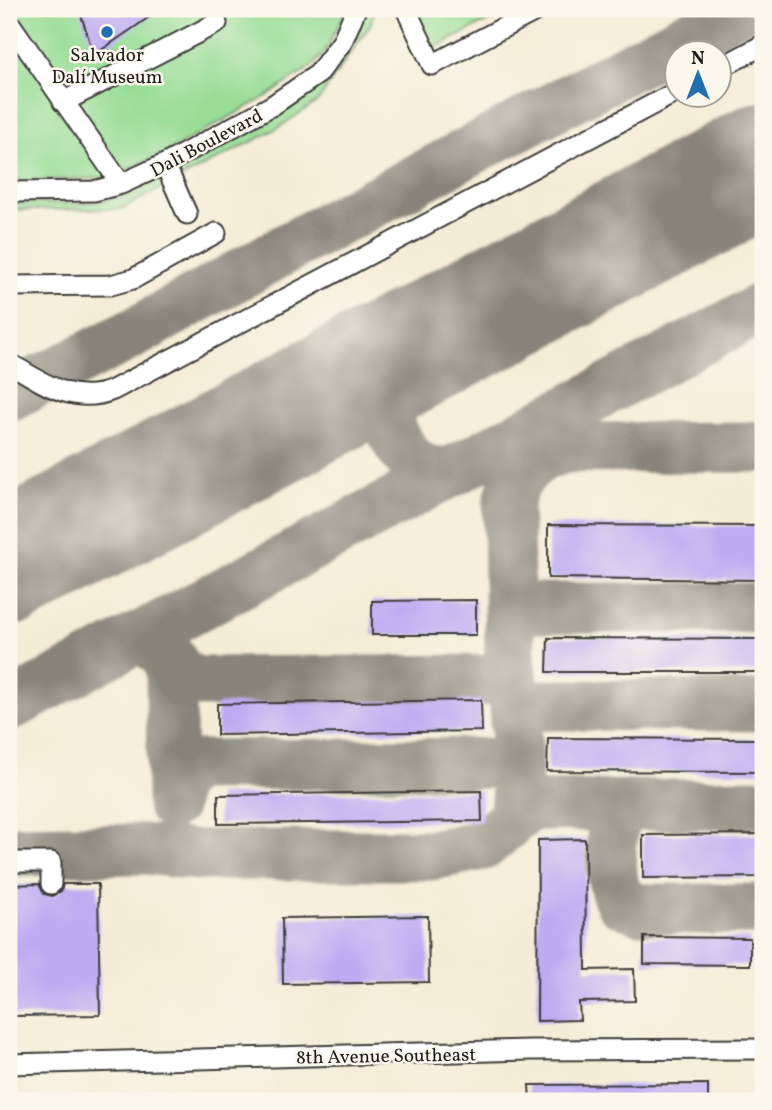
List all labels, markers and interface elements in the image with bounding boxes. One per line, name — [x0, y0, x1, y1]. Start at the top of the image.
marker: Salvador Dalí Museum — [99, 24, 115, 40]
north arrow — [664, 38, 734, 108]
place label: Salvador Dalí Museum — [51, 43, 163, 91]
text: N — [691, 46, 705, 72]
street label: Dali Boulevard — [146, 103, 268, 184]
street label: 8th Avenue Southeast — [296, 1042, 477, 1072]

